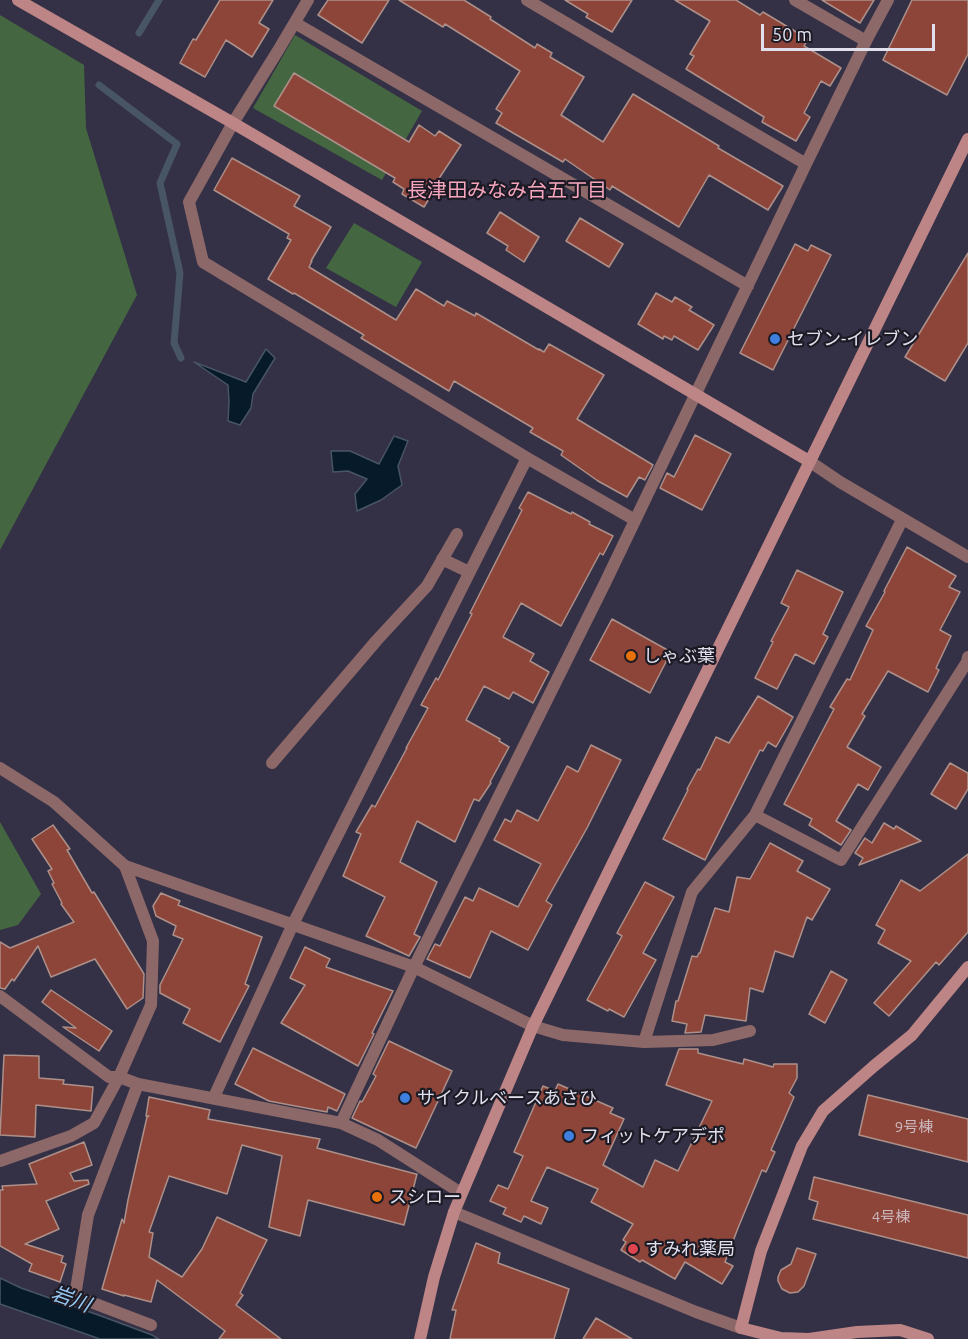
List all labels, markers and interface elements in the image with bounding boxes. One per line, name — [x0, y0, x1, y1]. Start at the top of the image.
scale bar — [764, 12, 938, 50]
text: 50 m — [772, 24, 812, 44]
district label: 長津田みなみ台五丁目 — [407, 178, 607, 202]
place label: セブン-イレブン — [787, 328, 918, 350]
marker: セブン-イレブン — [768, 332, 782, 346]
place label: しゃぶ葉 — [643, 645, 715, 667]
marker: しゃぶ葉 — [624, 649, 638, 663]
place label: サイクルベースあさひ — [417, 1087, 597, 1109]
marker: サイクルベースあさひ — [398, 1091, 412, 1105]
house number: 9号棟 — [895, 1118, 933, 1136]
place label: フィットケアデポ — [581, 1125, 725, 1147]
marker: フィットケアデポ — [562, 1129, 576, 1143]
place label: スシロー — [389, 1186, 461, 1208]
marker: スシロー — [370, 1190, 384, 1204]
house number: 4号棟 — [872, 1208, 910, 1226]
place label: すみれ薬局 — [645, 1238, 735, 1260]
marker: すみれ薬局 — [626, 1242, 640, 1256]
water label: 岩川 — [48, 1281, 94, 1317]

